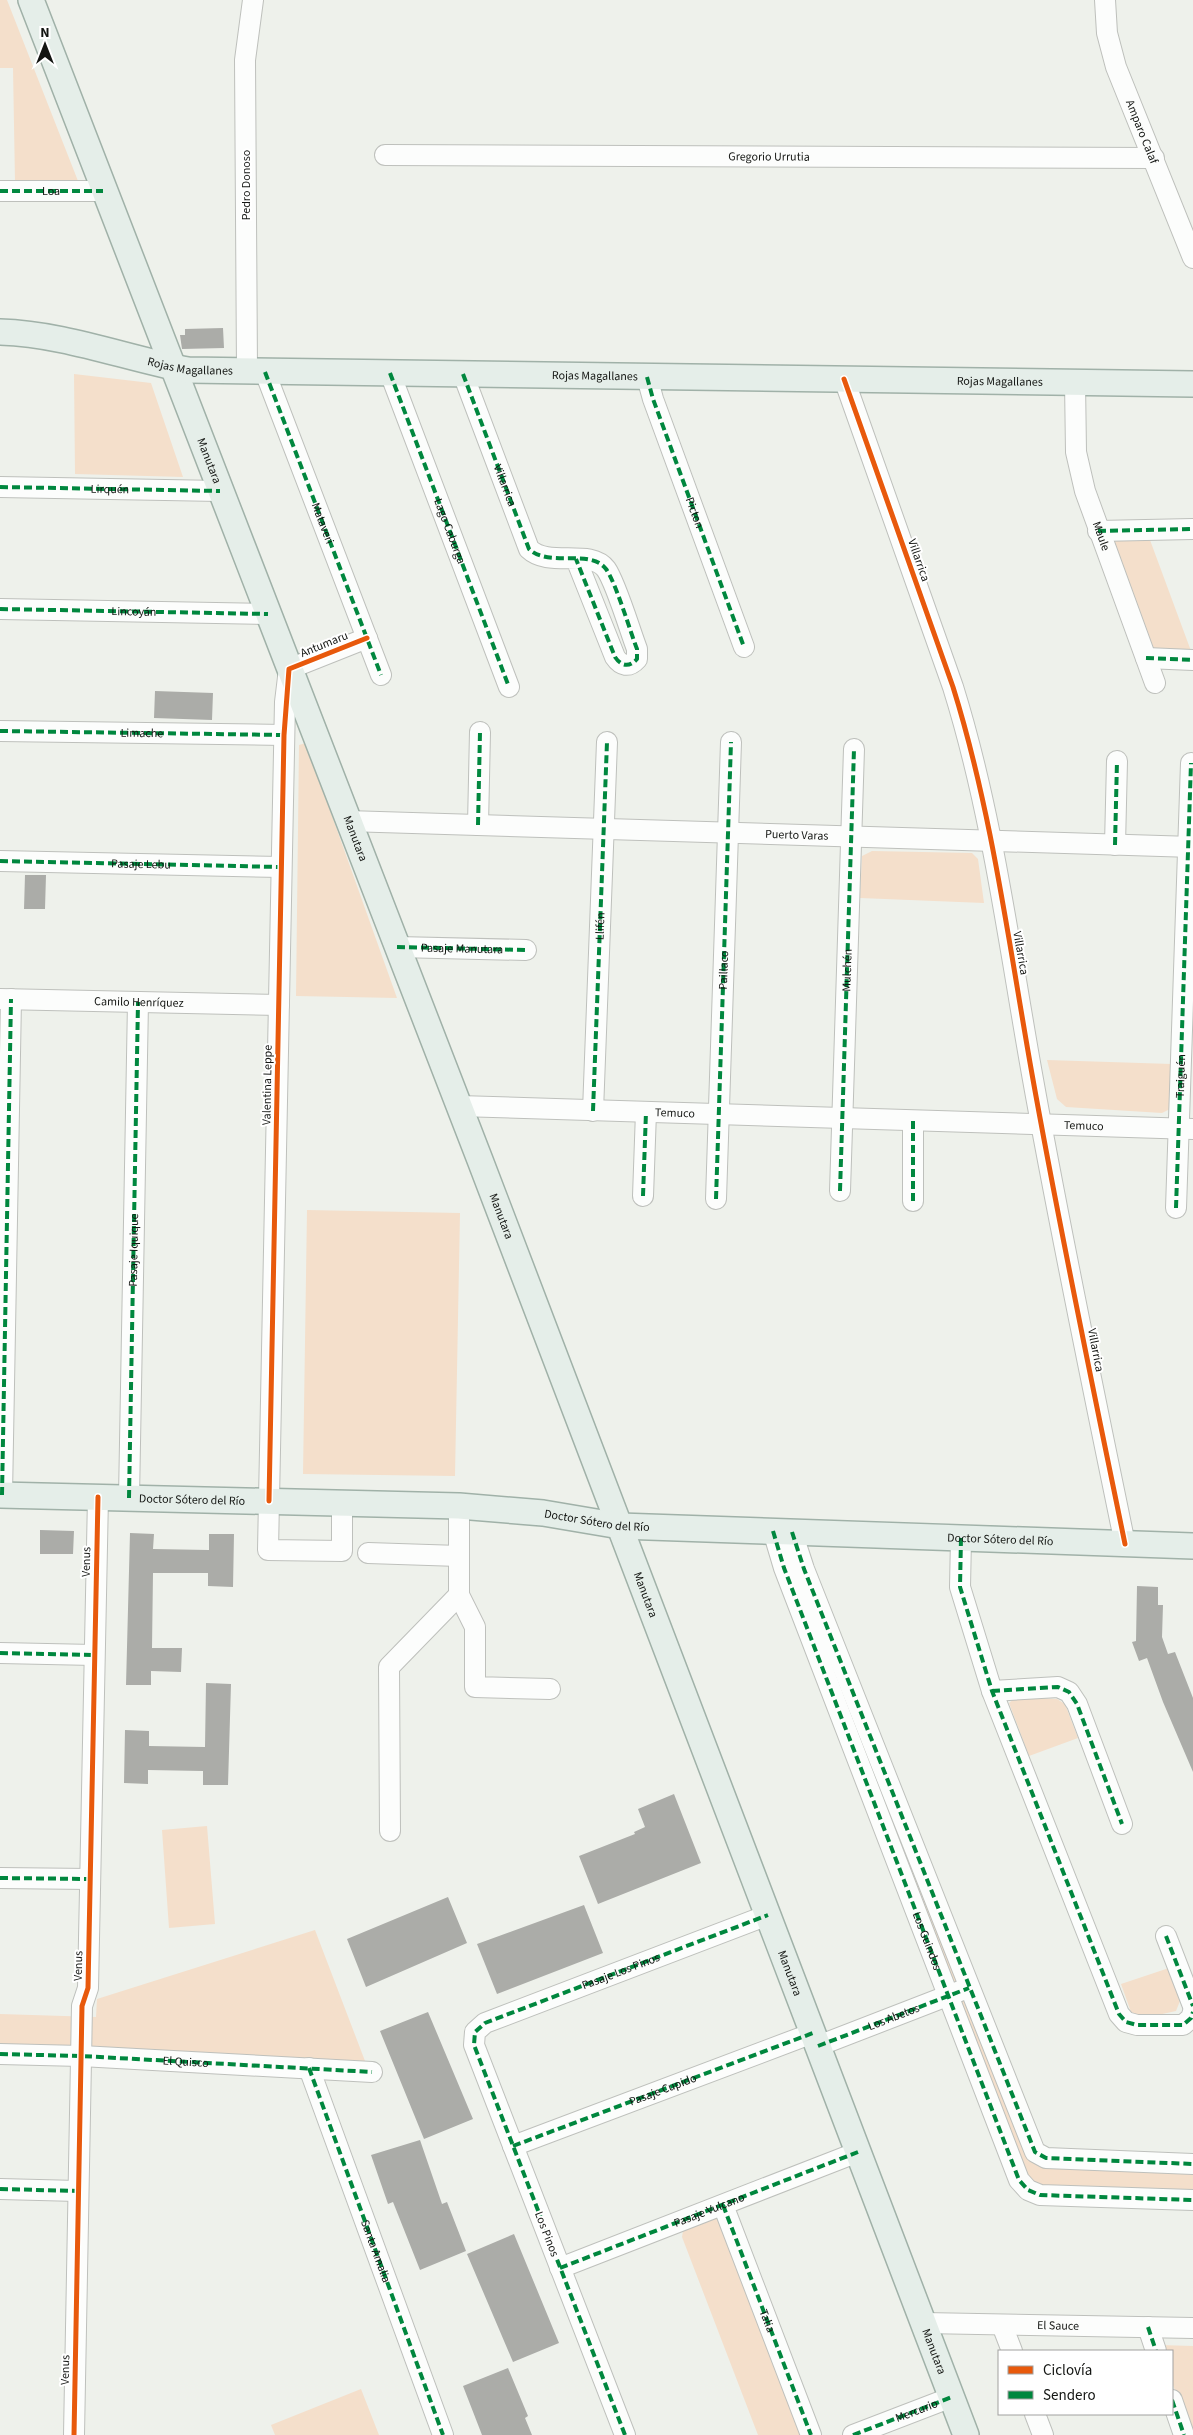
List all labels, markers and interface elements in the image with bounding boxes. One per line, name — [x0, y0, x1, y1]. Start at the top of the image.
north arrow — [20, 20, 70, 70]
text: N — [40, 23, 50, 43]
street label: Amparo Calaf — [1121, 97, 1162, 167]
street label: Gregorio Urrutia — [728, 148, 810, 166]
street label: Pedro Donoso — [238, 150, 255, 220]
street label: Loa — [42, 183, 60, 200]
street label: Rojas Magallanes — [146, 353, 233, 380]
street label: Rojas Magallanes — [552, 367, 638, 385]
street label: Rojas Magallanes — [957, 373, 1043, 391]
street label: Manutara — [192, 436, 225, 486]
street label: Villarrica — [489, 462, 520, 509]
street label: Lirquén — [91, 481, 129, 498]
street label: Picton — [681, 495, 708, 531]
street label: Lago Caburga — [429, 496, 470, 566]
street label: Mataveri — [307, 500, 338, 547]
street label: Maule — [1088, 519, 1114, 553]
street label: Villarrica — [903, 537, 934, 584]
street label: Lincoyán — [111, 603, 157, 621]
street label: Antumaru — [298, 627, 351, 662]
street label: Limache — [120, 725, 164, 742]
street label: Manutara — [339, 813, 372, 864]
street label: Puerto Varas — [765, 826, 829, 845]
street label: Pasaje Lebu — [111, 855, 171, 874]
street label: Llifén — [591, 912, 610, 940]
street label: Villarrica — [1008, 930, 1033, 976]
street label: Pasaje Manutara — [421, 940, 503, 958]
street label: Mulchén — [838, 948, 857, 992]
street label: Paillaco — [715, 950, 733, 990]
street label: Camilo Henríquez — [94, 993, 184, 1012]
street label: Valentina Leppe — [258, 1045, 277, 1125]
street label: Traiguén — [1172, 1054, 1190, 1098]
street label: Temuco — [655, 1104, 695, 1122]
street label: Temuco — [1064, 1117, 1104, 1135]
street label: Manutara — [485, 1191, 517, 1242]
street label: Pasaje Iquique — [125, 1213, 143, 1287]
street label: Villarrica — [1083, 1327, 1108, 1373]
street label: Doctor Sótero del Río — [139, 1490, 245, 1510]
street label: Doctor Sótero del Río — [543, 1505, 650, 1536]
street label: Doctor Sótero del Río — [947, 1529, 1054, 1550]
street label: Venus — [78, 1547, 95, 1577]
street label: Manutara — [629, 1569, 662, 1620]
street label: Los Guindos — [908, 1909, 946, 1973]
street label: Manutara — [773, 1948, 806, 1999]
street label: Pasaje Los Pinos — [579, 1949, 662, 1994]
street label: Venus — [70, 1951, 87, 1981]
street label: Los Abetos — [866, 2000, 922, 2035]
street label: El Quisco — [162, 2053, 209, 2072]
street label: Pasaje Cupido — [627, 2070, 699, 2111]
street label: Pasaje Vulcano — [671, 2189, 747, 2232]
street label: Los Pinos — [530, 2209, 563, 2259]
street label: Santa Amalia — [356, 2217, 395, 2285]
street label: Talia — [755, 2307, 779, 2335]
street label: El Sauce — [1037, 2317, 1079, 2335]
street label: Manutara — [917, 2326, 950, 2377]
legend — [998, 2350, 1173, 2415]
street label: Venus — [57, 2355, 74, 2385]
text: Ciclovía — [1043, 2360, 1092, 2381]
text: Sendero — [1043, 2385, 1096, 2406]
street label: Mercurio — [893, 2395, 940, 2427]

